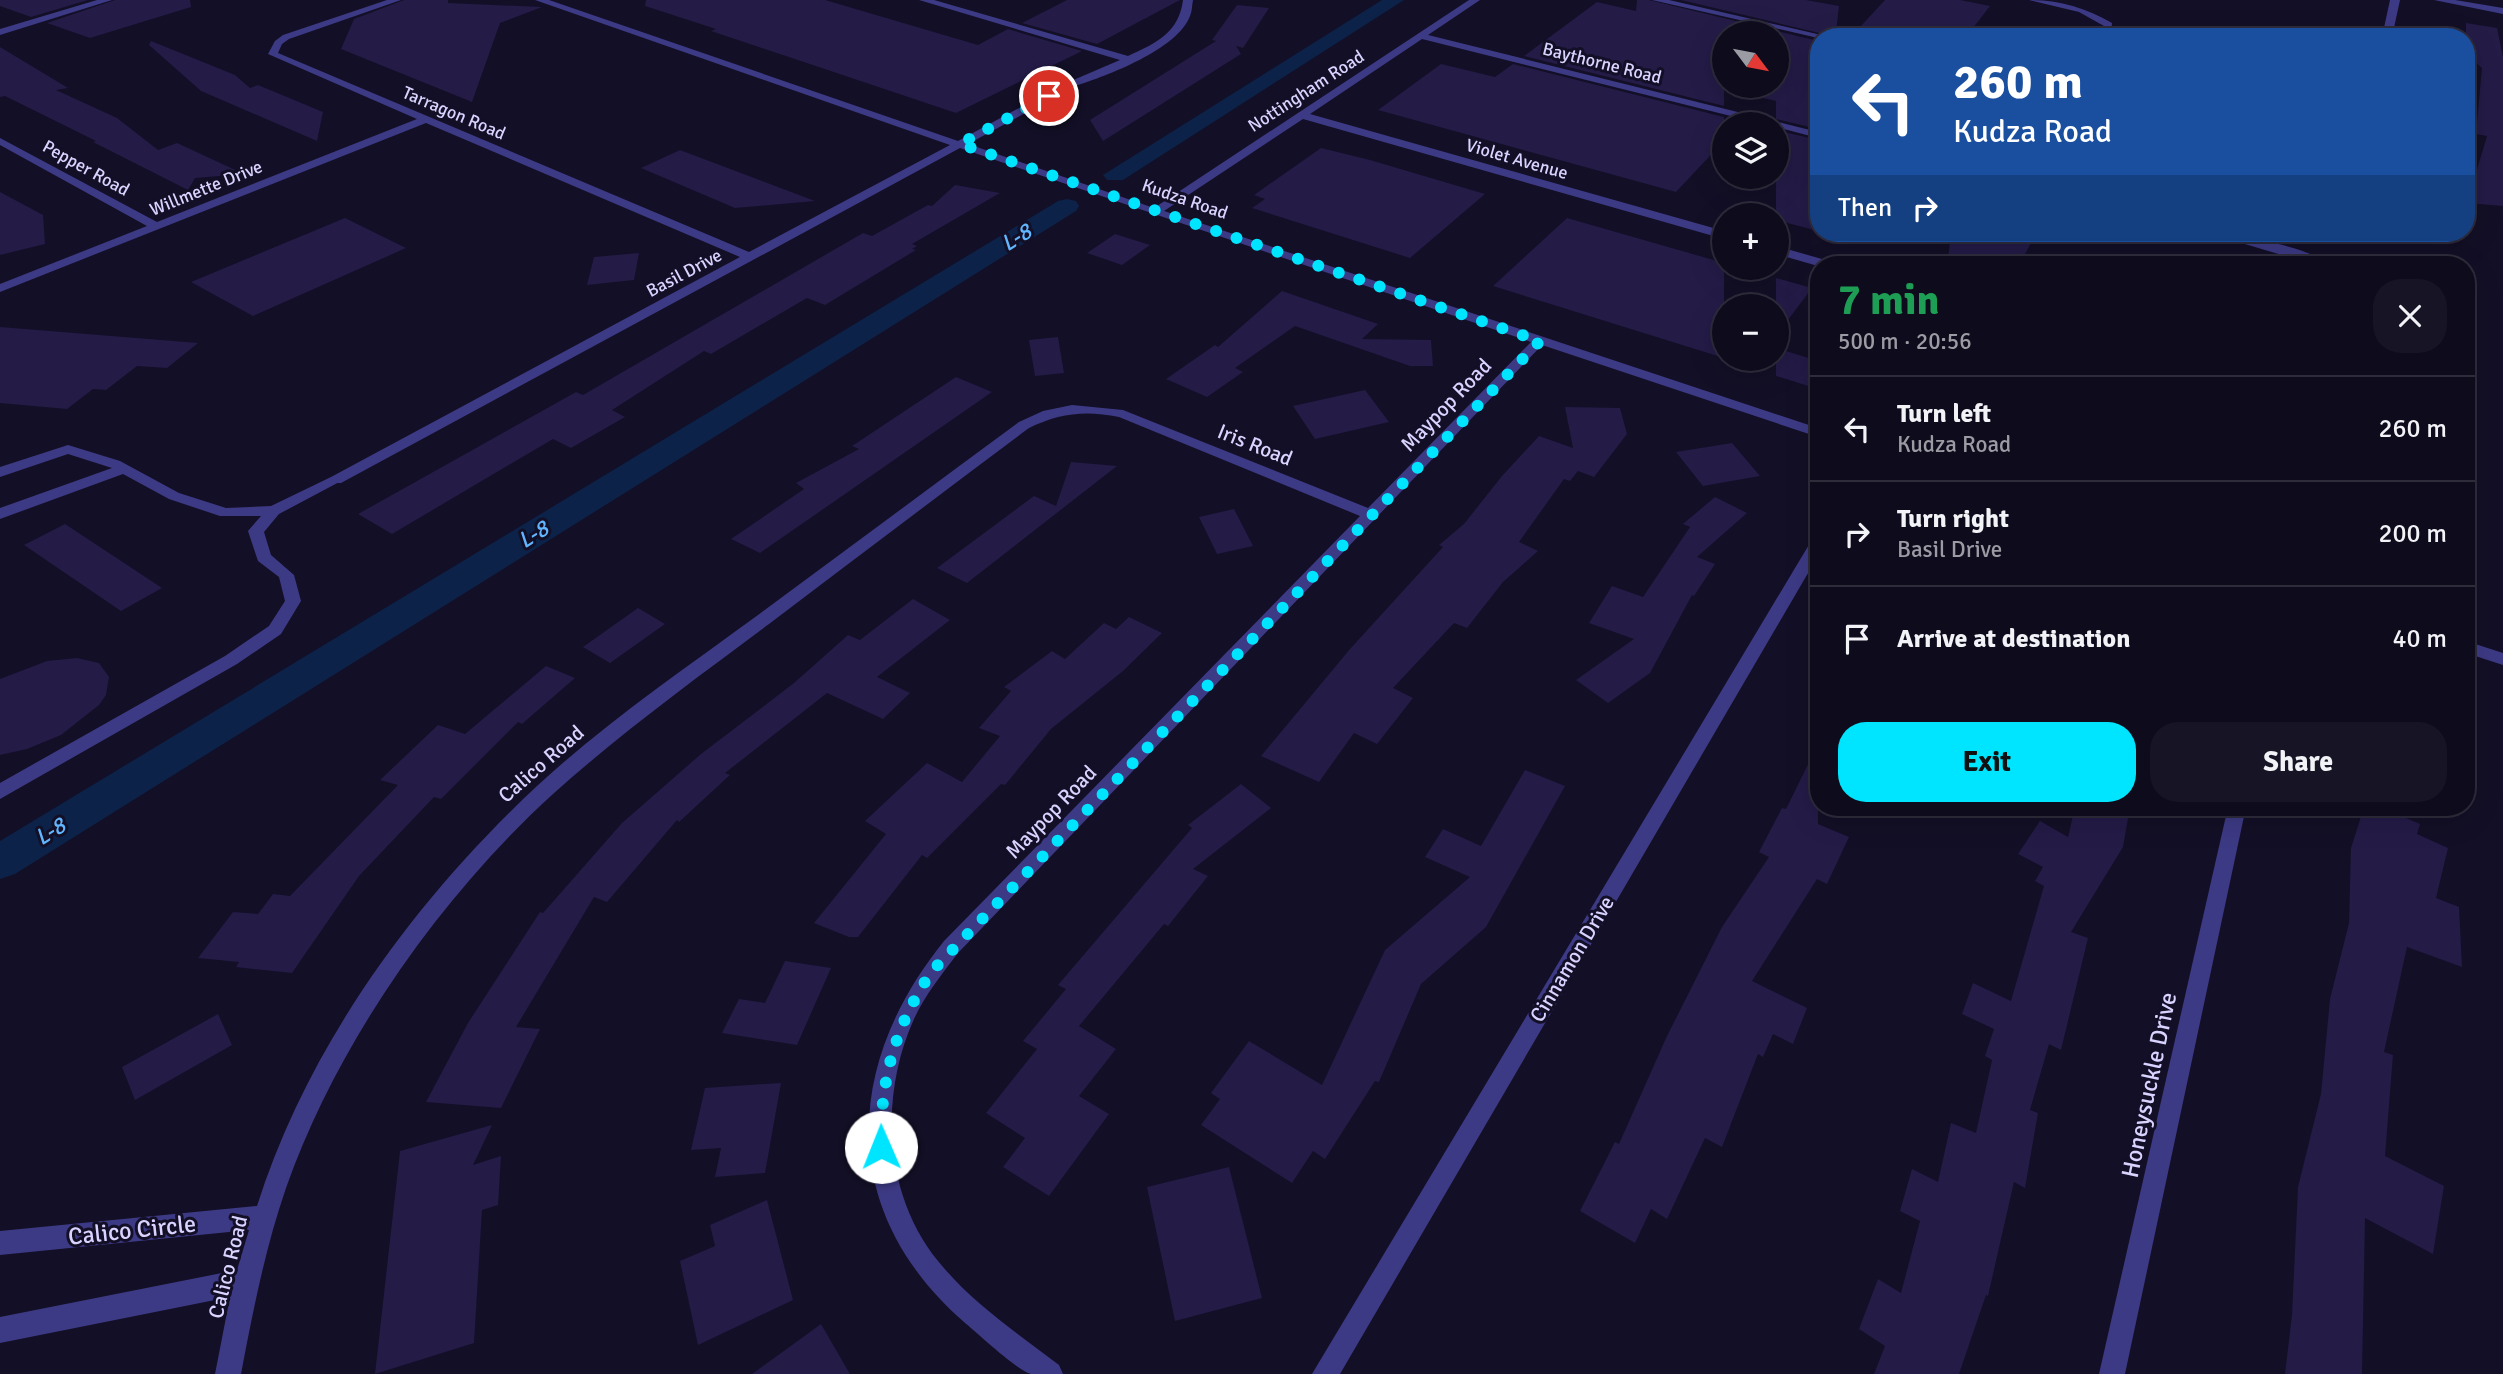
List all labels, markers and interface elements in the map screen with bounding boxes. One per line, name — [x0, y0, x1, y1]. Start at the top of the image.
north arrow — [1712, 21, 1788, 98]
map controls — [1712, 21, 1789, 371]
street label: Baythorne Road — [1540, 38, 1664, 88]
street label: Nottingham Road — [1244, 45, 1368, 137]
text: 260 m — [1953, 52, 2083, 112]
icon: left — [1838, 56, 1929, 147]
pin — [1019, 66, 1079, 126]
icon: arrive — [1030, 77, 1068, 115]
street label: Tarragon Road — [399, 81, 509, 145]
button: layers — [1712, 112, 1789, 189]
text: Kudza Road — [1953, 112, 2112, 151]
street label: Violet Avenue — [1463, 134, 1571, 184]
street label: Pepper Road — [39, 135, 133, 201]
street label: Willmette Drive — [146, 155, 266, 221]
street label: Kudza Road — [1139, 174, 1231, 224]
icon: right — [1906, 189, 1944, 227]
text: Then — [1838, 192, 1892, 224]
button: + — [1712, 203, 1789, 280]
water label: L-8 — [996, 216, 1038, 258]
street label: Basil Drive — [642, 244, 726, 302]
text: 7 min — [1838, 275, 1939, 326]
button: close — [2373, 279, 2447, 353]
button: − — [1712, 294, 1789, 371]
text: 500 m · 20:56 — [1838, 327, 1972, 356]
street label: Maypop Road — [1395, 353, 1497, 457]
text: Turn left — [1897, 398, 1991, 430]
icon: left — [1838, 410, 1876, 448]
text: 260 m — [2378, 413, 2447, 445]
street label: Iris Road — [1214, 418, 1296, 472]
text: Kudza Road — [1897, 430, 2011, 459]
text: Turn right — [1897, 503, 2009, 535]
water label: L-8 — [513, 513, 555, 555]
icon: right — [1838, 515, 1876, 553]
text: 200 m — [2378, 518, 2447, 550]
text: Basil Drive — [1897, 535, 2002, 564]
icon: arrive — [1838, 620, 1876, 658]
text: Arrive at destination — [1897, 623, 2130, 655]
text: 40 m — [2392, 623, 2447, 655]
street label: Calico Road — [493, 720, 589, 808]
button: Exit — [1838, 722, 2136, 802]
button: Share — [2150, 722, 2447, 802]
street label: Maypop Road — [1000, 760, 1102, 864]
water label: L-8 — [30, 810, 72, 852]
street label: Cinnamon Drive — [1524, 891, 1620, 1027]
street label: Honeysuckle Drive — [2115, 989, 2183, 1181]
position arrow — [844, 1110, 918, 1184]
street label: Calico Circle — [67, 1208, 197, 1252]
street label: Calico Road — [203, 1213, 253, 1321]

